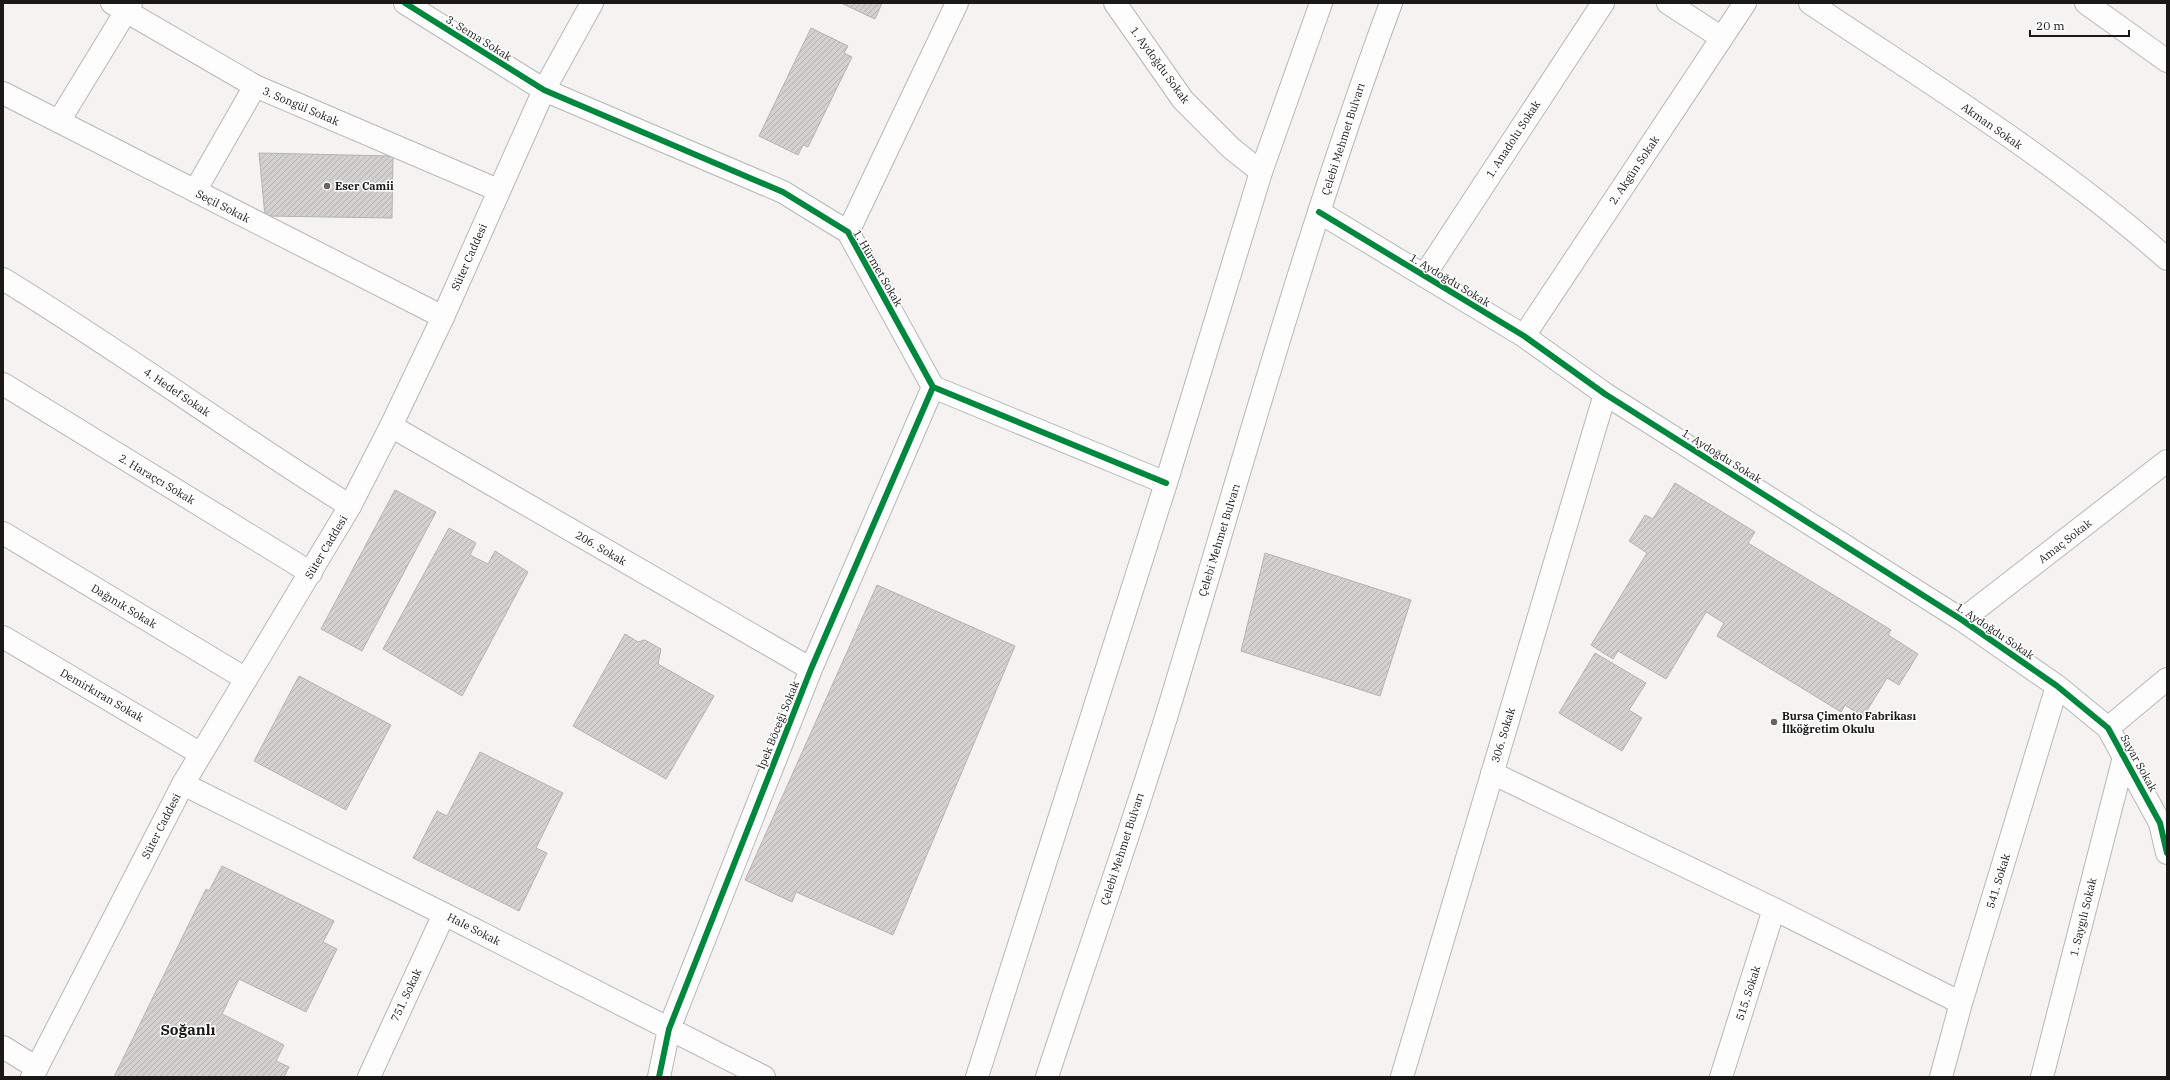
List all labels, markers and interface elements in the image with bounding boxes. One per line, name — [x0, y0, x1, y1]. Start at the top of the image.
street label: 3. Sema Sokak — [443, 12, 515, 64]
scale bar — [2030, 12, 2129, 38]
text: 20 m — [2036, 18, 2065, 33]
street label: 1. Aydoğdu Sokak — [1127, 24, 1193, 107]
street label: Çelebi Mehmet Bulvarı — [1318, 81, 1368, 197]
street label: 3. Songül Sokak — [261, 84, 342, 129]
street label: 1. Anadolu Sokak — [1483, 97, 1544, 180]
street label: Akman Sokak — [1959, 100, 2026, 153]
street label: 2. Akgün Sokak — [1606, 133, 1662, 207]
place label: Eser Camii — [335, 179, 394, 193]
marker: Eser Camii — [322, 181, 332, 191]
street label: Seçil Sokak — [194, 186, 253, 226]
street label: Süter Caddesi — [448, 221, 490, 293]
street label: 1. Hürmet Sokak — [850, 227, 906, 310]
street label: 1. Aydoğdu Sokak — [1407, 250, 1493, 310]
street label: 4. Hedef Sokak — [141, 365, 213, 420]
street label: 1. Aydoğdu Sokak — [1679, 426, 1765, 487]
street label: 2. Haraçcı Sokak — [116, 451, 198, 508]
street label: Çelebi Mehmet Bulvarı — [1195, 481, 1243, 598]
street label: Süter Caddesi — [302, 512, 351, 581]
street label: Amaç Sokak — [2036, 515, 2095, 566]
street label: 206. Sokak — [573, 528, 630, 569]
street label: Dağınık Sokak — [89, 581, 160, 631]
street label: 1. Aydoğdu Sokak — [1953, 600, 2037, 663]
street label: Demirkıran Sokak — [58, 665, 147, 725]
street label: İpek Böceği Sokak — [754, 678, 802, 771]
street label: 306. Sokak — [1488, 705, 1518, 764]
place label: Bursa Çimento Fabrikası İlköğretim Okulu — [1782, 709, 1916, 736]
marker: Bursa Çimento Fabrikası İlköğretim Okulu — [1769, 717, 1779, 727]
street label: Sayar Sokak — [2118, 732, 2161, 794]
street label: Süter Caddesi — [139, 790, 184, 861]
street label: Çelebi Mehmet Bulvarı — [1097, 791, 1147, 907]
street label: 541. Sokak — [1983, 851, 2013, 910]
street label: 1. Saygılı Sokak — [2066, 876, 2100, 958]
street label: Hale Sokak — [445, 910, 504, 949]
street label: 515. Sokak — [1733, 963, 1764, 1022]
street label: 751. Sokak — [388, 966, 425, 1024]
district label: Soğanlı — [160, 1020, 216, 1039]

